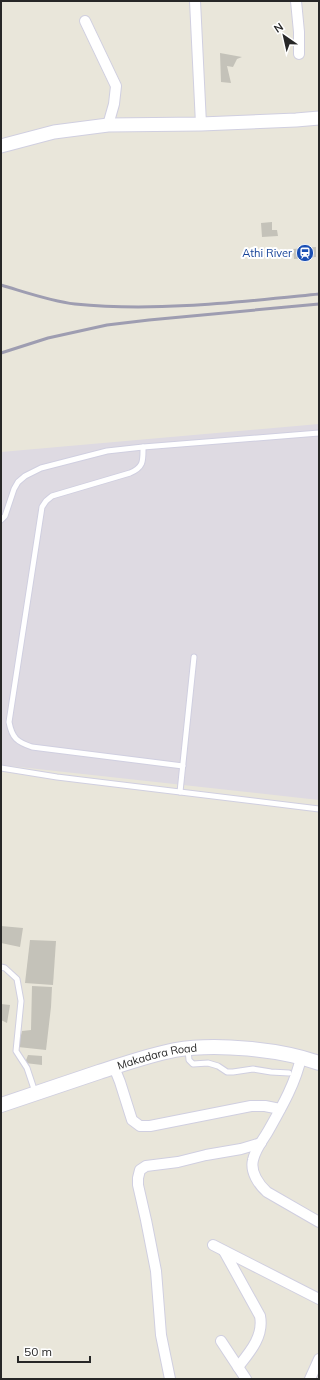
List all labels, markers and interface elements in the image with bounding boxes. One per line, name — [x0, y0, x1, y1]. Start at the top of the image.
north arrow — [264, 16, 304, 56]
text: N — [271, 20, 286, 36]
station icon: Athi River — [295, 243, 315, 263]
place label: Athi River — [242, 246, 292, 260]
street label: Makadara Road — [115, 1041, 198, 1073]
scale bar — [18, 1338, 90, 1364]
text: 50 m — [24, 1344, 52, 1359]

